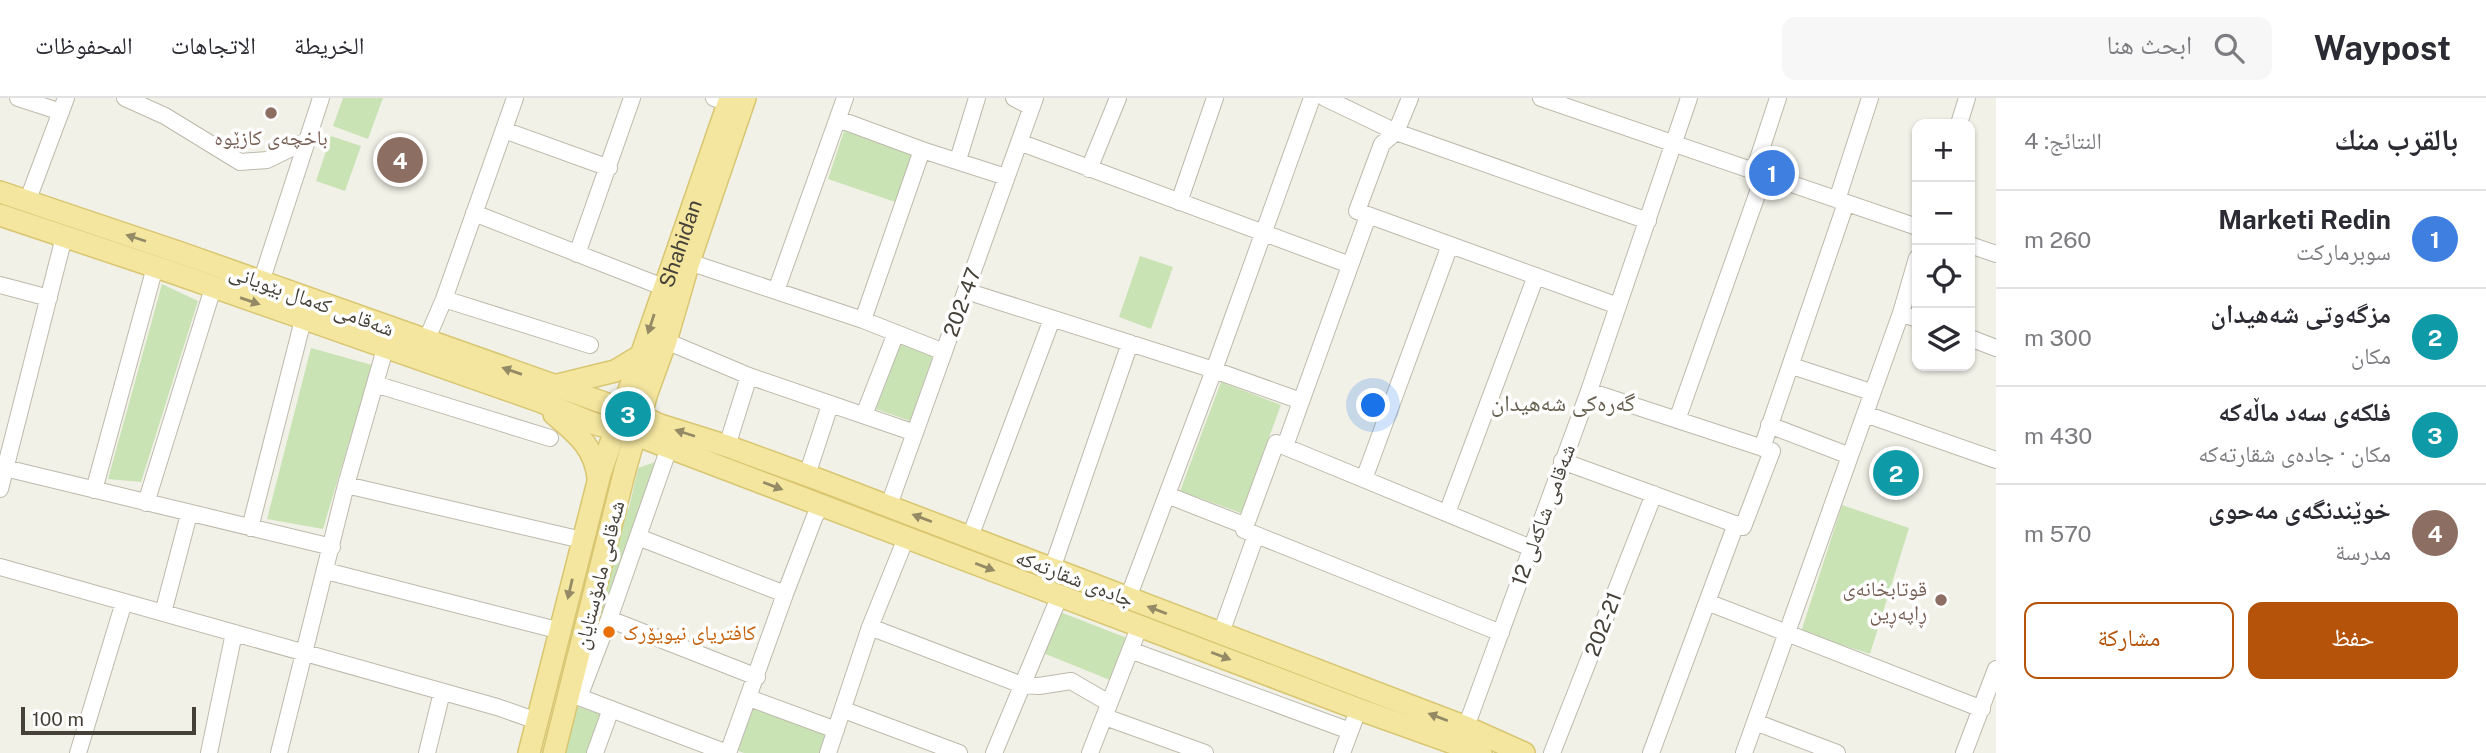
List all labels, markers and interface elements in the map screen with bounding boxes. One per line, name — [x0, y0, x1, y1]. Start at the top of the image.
search box — [1782, 17, 2272, 80]
text: ابحث هنا — [2106, 29, 2192, 60]
icon: search — [2210, 29, 2248, 67]
text: Waypost — [2314, 29, 2451, 67]
text: المحفوظات — [35, 31, 133, 59]
text: الاتجاهات — [171, 31, 256, 59]
text: الخريطة — [294, 31, 365, 59]
marker: باخچەی کازێوە — [263, 105, 279, 121]
map controls — [1912, 119, 1975, 371]
button: + — [1912, 119, 1975, 182]
text: بالقرب منك — [2334, 121, 2458, 157]
place label: باخچەی کازێوە — [214, 125, 328, 150]
text: النتائج: 4 — [2024, 127, 2102, 154]
pin: 4 — [377, 134, 423, 186]
pin: 1 — [1749, 147, 1795, 199]
button: − — [1912, 182, 1975, 245]
street label: Shahidan — [653, 196, 707, 291]
text: Marketi Redin — [2218, 204, 2391, 235]
text: 260 m — [2024, 226, 2091, 253]
text: 1 — [2430, 226, 2440, 253]
one-way arrow — [125, 232, 146, 243]
text: سوبرماركت — [2296, 238, 2391, 265]
button: locate — [1912, 245, 1975, 308]
street label: شەقامی کەمال بێویانی — [226, 259, 398, 342]
street label: 202-47 — [938, 264, 986, 340]
one-way arrow — [239, 296, 260, 307]
text: مزگەوتی شەهیدان — [2210, 298, 2391, 329]
button: layers — [1912, 308, 1975, 371]
one-way arrow — [645, 314, 656, 335]
text: 300 m — [2024, 324, 2092, 351]
text: 2 — [2428, 324, 2442, 351]
text: مكان — [2351, 342, 2391, 369]
one-way arrow — [501, 365, 522, 376]
pin: 3 — [605, 388, 651, 440]
your location — [1356, 388, 1390, 422]
district label: گەرەکی شەهیدان — [1491, 389, 1636, 417]
text: فلکەی سەد ماڵەکە — [2218, 396, 2391, 427]
text: 430 m — [2024, 422, 2092, 449]
text: 3 — [2427, 422, 2443, 449]
one-way arrow — [675, 427, 696, 437]
text: مكان · جادەی شقارتەکە — [2198, 440, 2391, 467]
street label: شەقامی شاکەلی 12 — [1506, 441, 1581, 590]
pin: 2 — [1873, 447, 1919, 499]
one-way arrow — [762, 481, 783, 492]
text: خوێندنگەی مەحوی — [2208, 494, 2391, 525]
street label: شەقامی مامۆستایان — [568, 498, 631, 652]
one-way arrow — [912, 513, 933, 524]
text: 570 m — [2024, 520, 2092, 547]
text: 4 — [2427, 520, 2443, 547]
text: مدرسة — [2335, 538, 2391, 565]
street label: جادەی شقارتەکە — [1013, 544, 1137, 612]
one-way arrow — [975, 562, 996, 573]
place label: قوتابخانەی ڕاپەڕین — [1843, 576, 1927, 629]
one-way arrow — [565, 578, 576, 600]
street label: 202-21 — [1579, 588, 1627, 660]
marker: قوتابخانەی ڕاپەڕین — [1933, 592, 1949, 608]
button: مشاركة — [2024, 602, 2234, 679]
button: حفظ — [2248, 602, 2458, 679]
one-way arrow — [1147, 604, 1168, 615]
place label: کافتریای نیویۆرک — [623, 620, 756, 645]
marker: کافتریای نیویۆرک — [601, 624, 617, 640]
one-way arrow — [1211, 651, 1232, 662]
scale bar — [21, 704, 196, 736]
text: 100 m — [32, 708, 84, 730]
one-way arrow — [1428, 711, 1449, 722]

